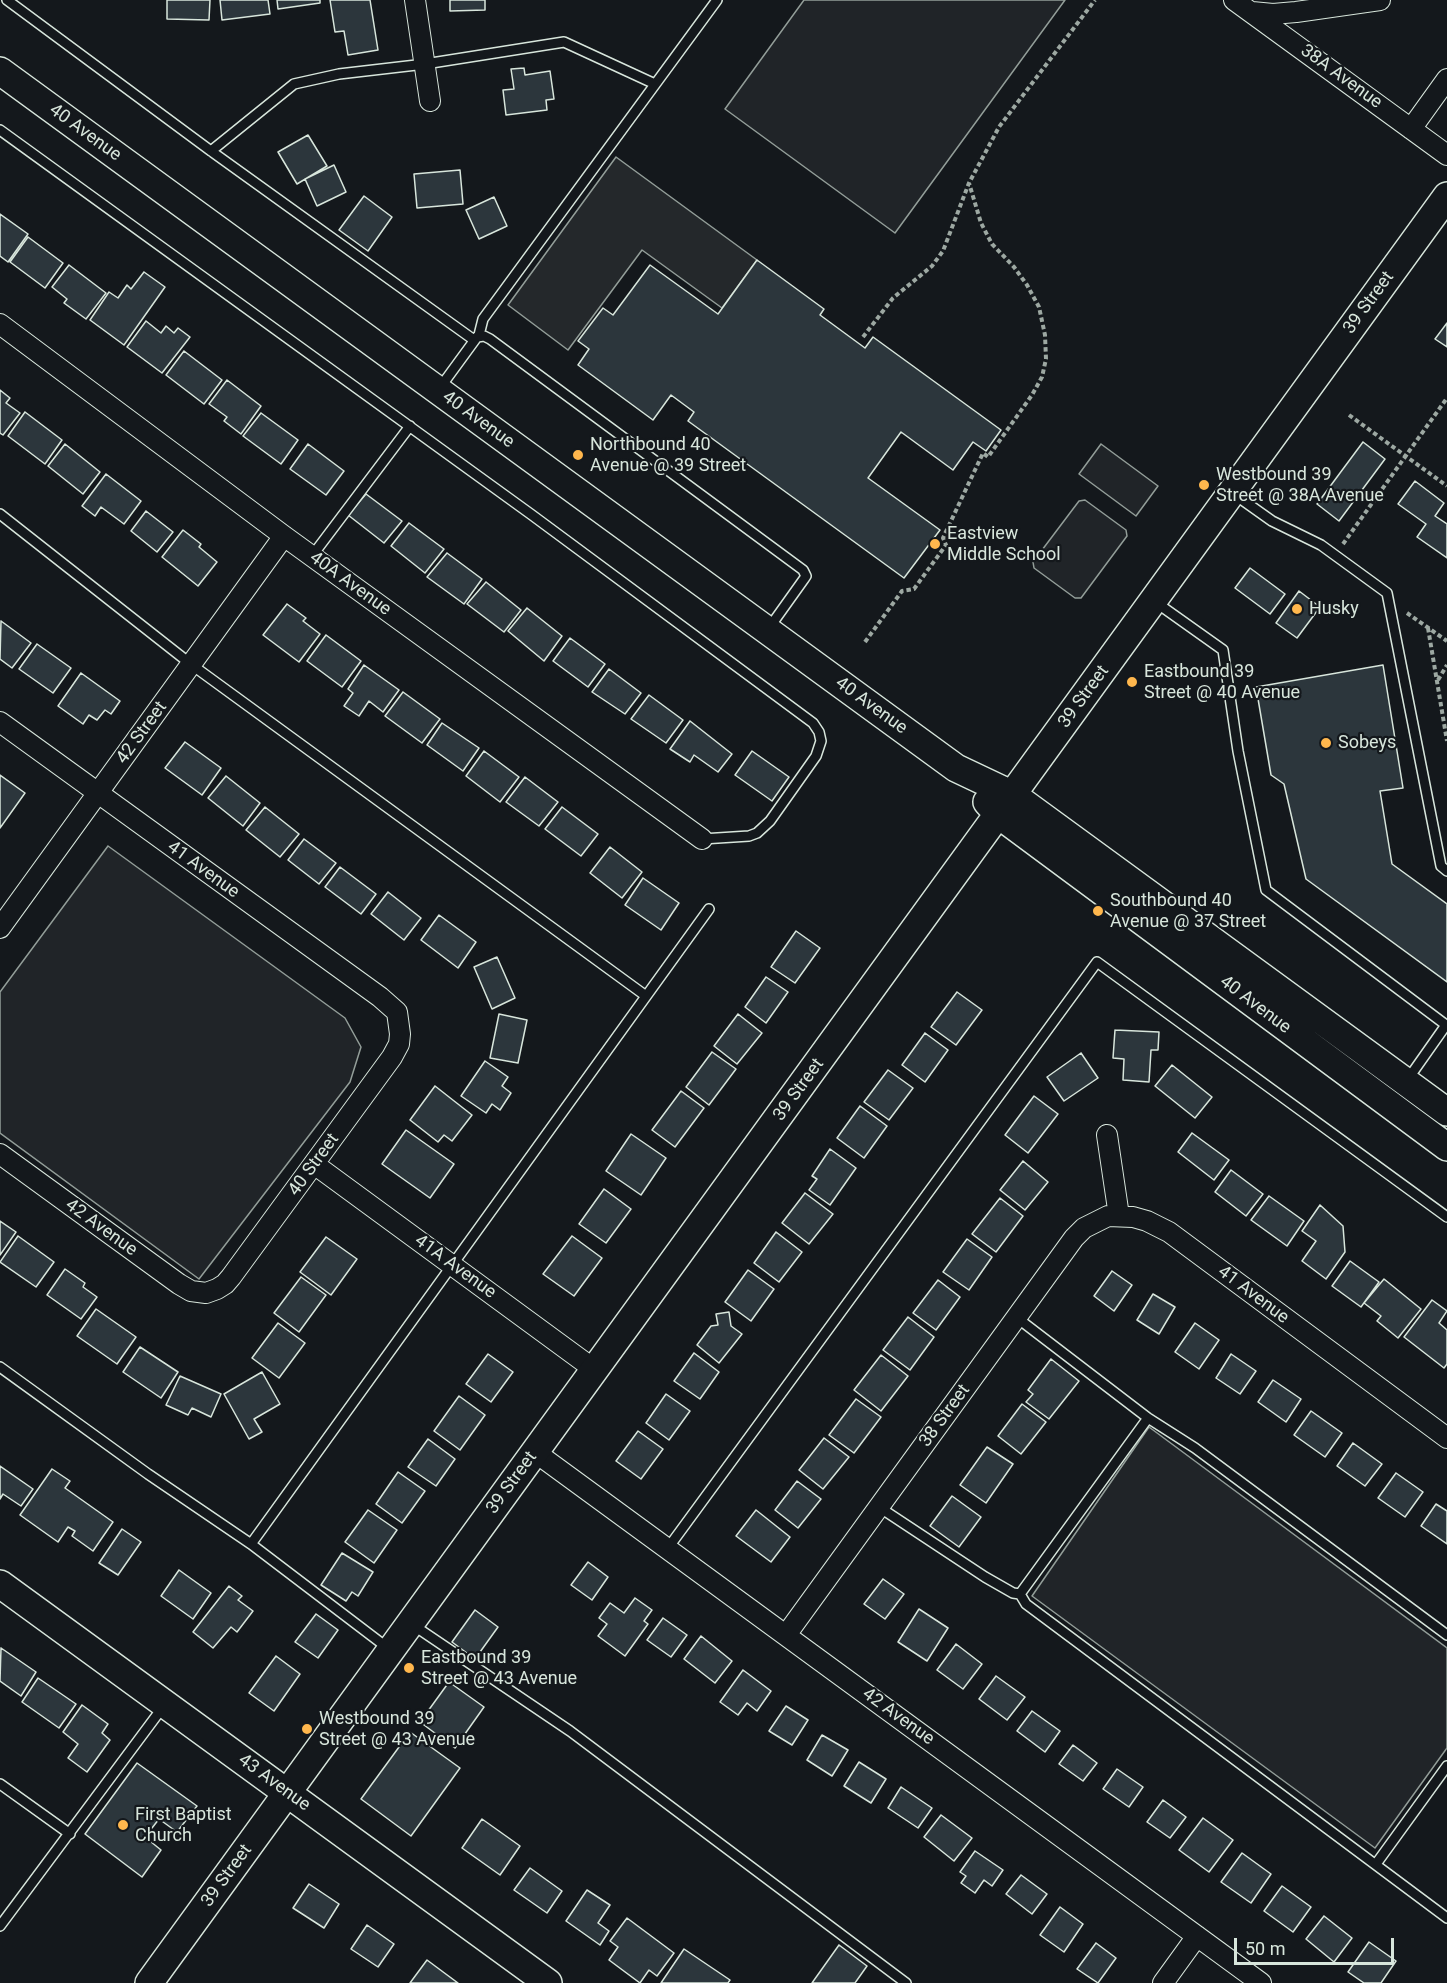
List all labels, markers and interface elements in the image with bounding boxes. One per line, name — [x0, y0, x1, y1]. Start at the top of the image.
street label: 38A Avenue — [1296, 40, 1386, 114]
street label: 40 Avenue — [45, 100, 125, 166]
street label: 39 Street — [1339, 267, 1399, 339]
street label: 40 Avenue — [438, 387, 518, 453]
place label: Northbound 40 Avenue @ 39 Street — [590, 434, 746, 476]
marker: Northbound 40 Avenue @ 39 Street — [571, 448, 585, 462]
place label: Westbound 39 Street @ 38A Avenue — [1216, 464, 1384, 506]
marker: Westbound 39 Street @ 38A Avenue — [1197, 478, 1211, 492]
place label: Eastview Middle School — [947, 523, 1061, 566]
marker: Eastview Middle School — [928, 537, 942, 551]
street label: 40A Avenue — [305, 547, 395, 621]
place label: Husky — [1309, 598, 1359, 620]
marker: Husky — [1290, 602, 1304, 616]
street label: 39 Street — [1054, 661, 1114, 733]
place label: Eastbound 39 Street @ 40 Avenue — [1144, 661, 1300, 704]
street label: 40 Avenue — [831, 673, 911, 739]
marker: Eastbound 39 Street @ 40 Avenue — [1125, 675, 1139, 689]
street label: 42 Street — [112, 697, 172, 769]
place label: Sobeys — [1338, 732, 1396, 754]
marker: Sobeys — [1319, 736, 1333, 750]
street label: 41 Avenue — [163, 837, 243, 903]
place label: Southbound 40 Avenue @ 37 Street — [1110, 890, 1266, 932]
marker: Southbound 40 Avenue @ 37 Street — [1091, 904, 1105, 918]
street label: 40 Avenue — [1215, 971, 1295, 1039]
street label: 39 Street — [769, 1054, 829, 1126]
street label: 40 Street — [284, 1129, 344, 1201]
street label: 42 Avenue — [61, 1195, 141, 1261]
street label: 41A Avenue — [410, 1230, 500, 1304]
street label: 41 Avenue — [1213, 1261, 1293, 1329]
street label: 38 Street — [915, 1380, 975, 1452]
street label: 39 Street — [482, 1447, 542, 1519]
place label: Eastbound 39 Street @ 43 Avenue — [421, 1647, 577, 1690]
marker: Eastbound 39 Street @ 43 Avenue — [402, 1661, 416, 1675]
street label: 42 Avenue — [858, 1684, 938, 1750]
place label: Westbound 39 Street @ 43 Avenue — [319, 1708, 475, 1750]
marker: Westbound 39 Street @ 43 Avenue — [300, 1722, 314, 1736]
street label: 43 Avenue — [234, 1750, 314, 1816]
place label: First Baptist Church — [135, 1804, 232, 1846]
marker: First Baptist Church — [116, 1818, 130, 1832]
street label: 39 Street — [197, 1840, 257, 1912]
scale bar — [1237, 1926, 1398, 1964]
text: 50 m — [1245, 1938, 1285, 1959]

